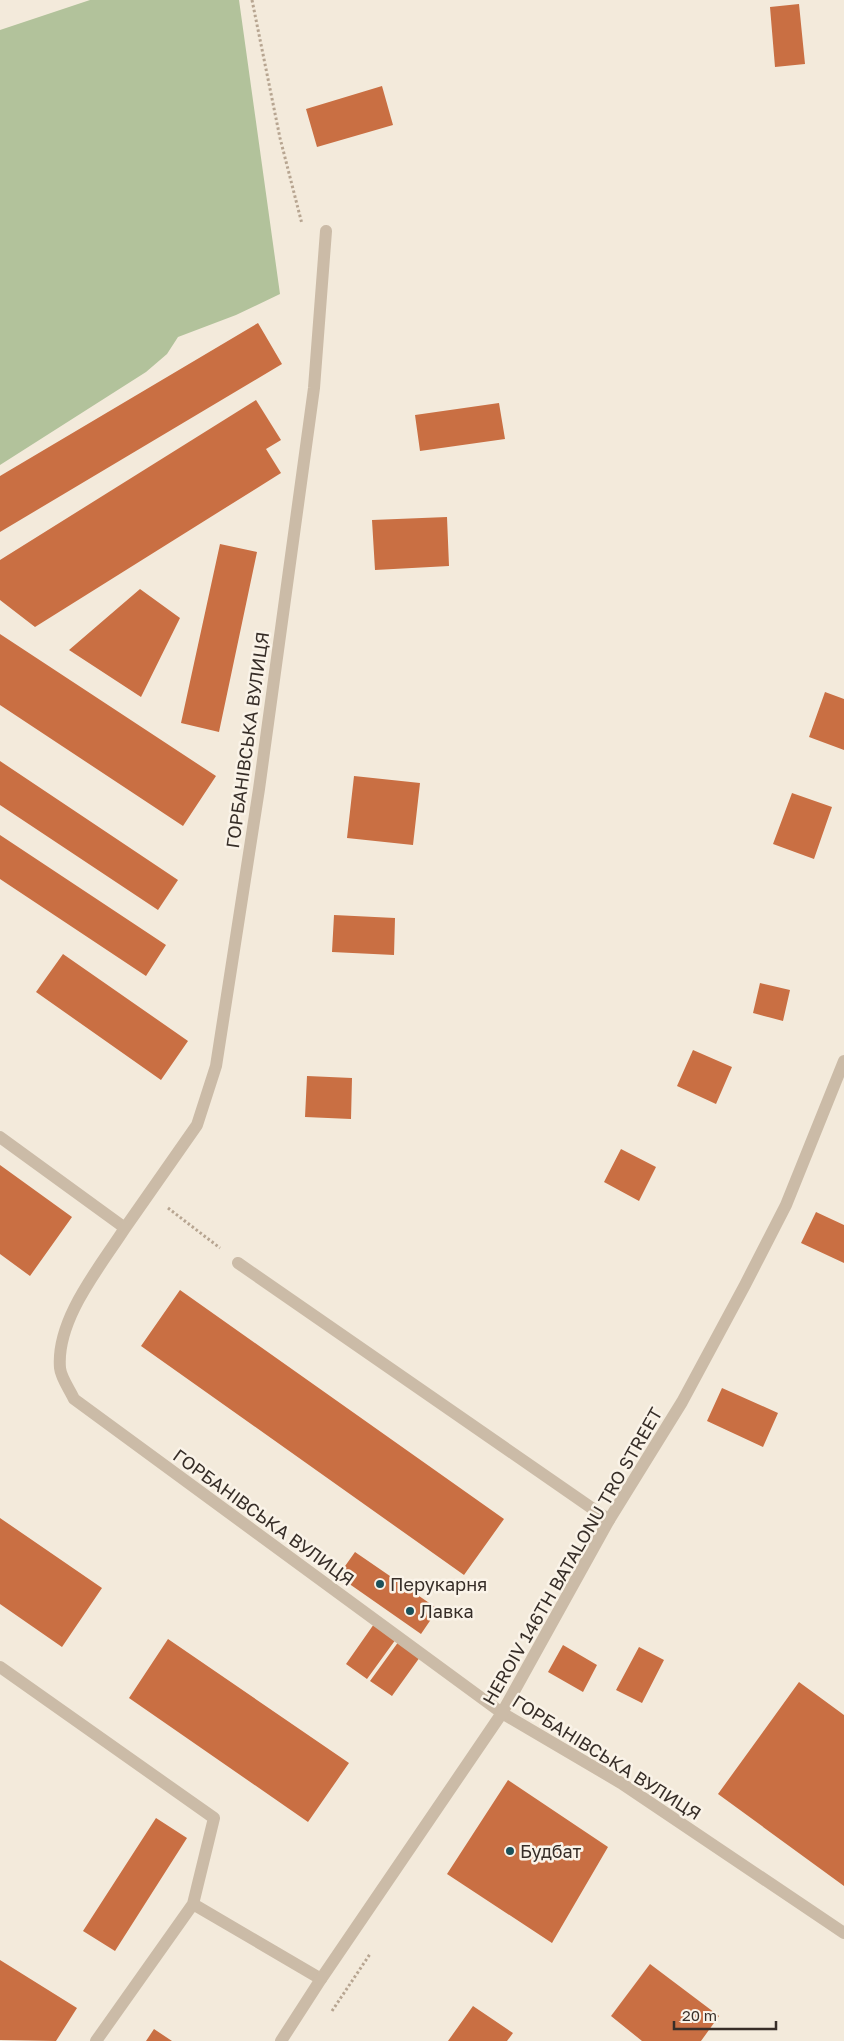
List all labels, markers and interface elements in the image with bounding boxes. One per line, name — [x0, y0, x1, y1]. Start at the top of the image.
street label: ГОРБАНІВСЬКА ВУЛИЦЯ — [221, 630, 273, 850]
street label: HEROIV 146TH BATALONU TRO STREET — [477, 1403, 667, 1709]
street label: ГОРБАНІВСЬКА ВУЛИЦЯ — [169, 1444, 359, 1590]
place label: Перукарня — [390, 1573, 487, 1595]
marker: Перукарня — [374, 1578, 386, 1590]
place label: Лавка — [420, 1600, 474, 1622]
marker: Лавка — [404, 1605, 416, 1617]
street label: ГОРБАНІВСЬКА ВУЛИЦЯ — [509, 1690, 705, 1824]
place label: Будбат — [520, 1840, 582, 1862]
marker: Будбат — [504, 1845, 516, 1857]
scale bar — [674, 1998, 776, 2030]
text: 20 m — [682, 2006, 717, 2024]

